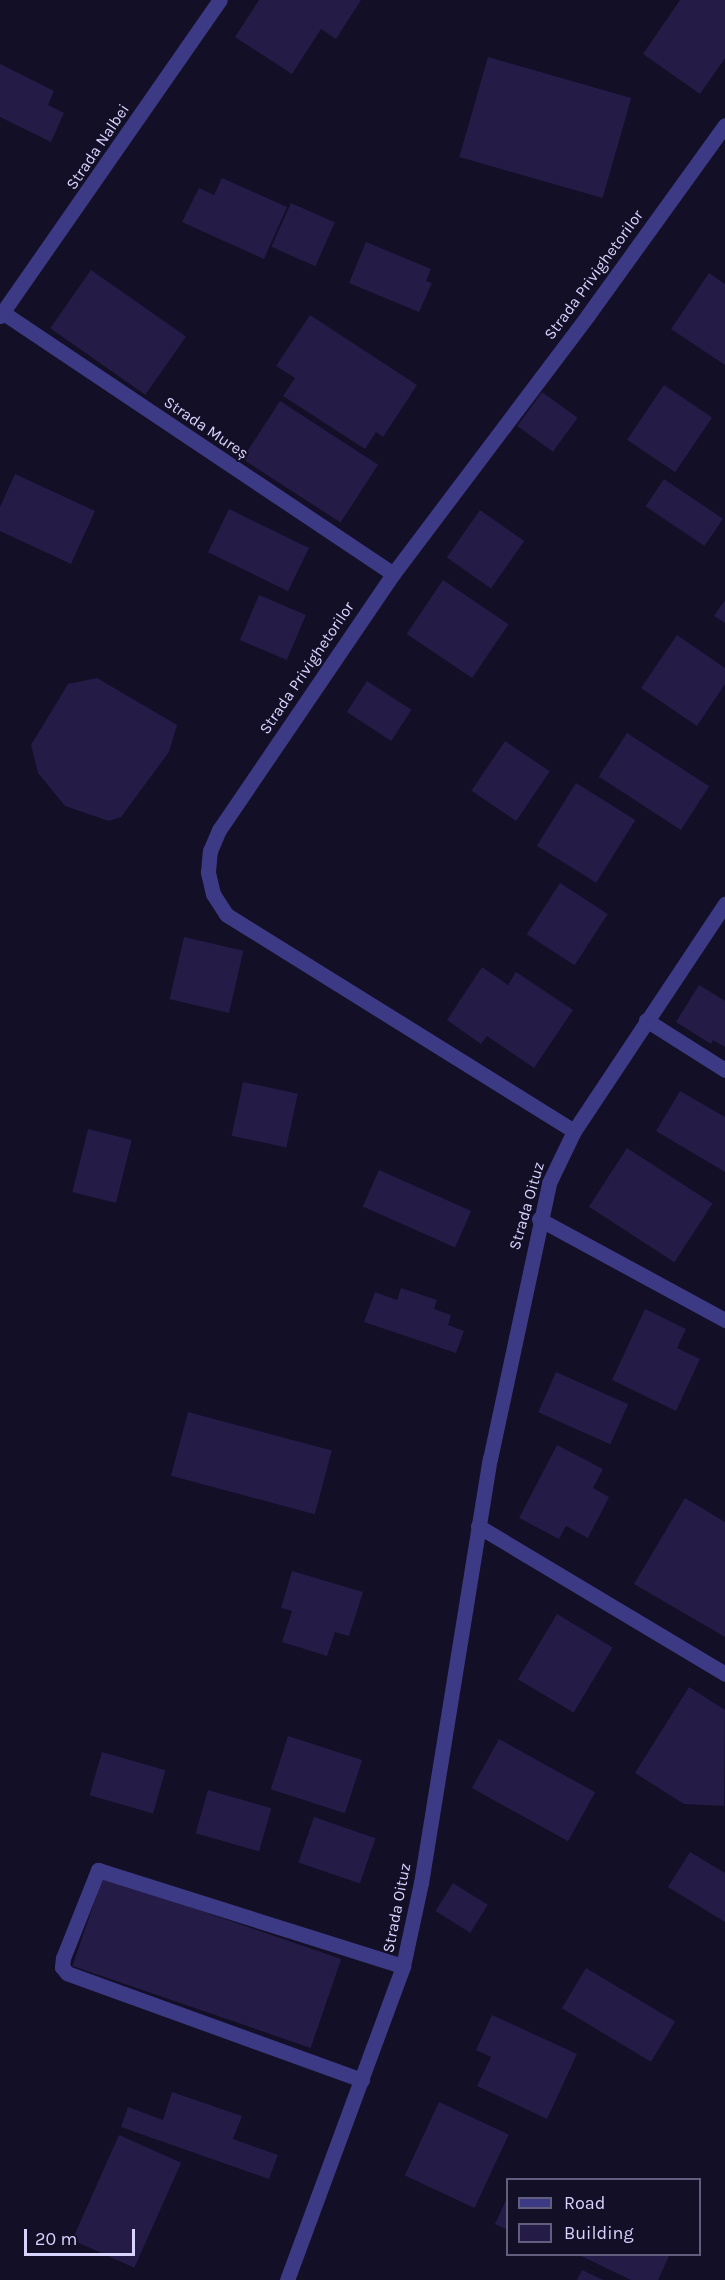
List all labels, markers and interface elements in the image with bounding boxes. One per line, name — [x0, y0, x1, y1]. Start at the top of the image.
street label: Strada Nalbei — [62, 101, 134, 193]
street label: Strada Privighetorilor — [540, 206, 648, 344]
street label: Strada Mureș — [160, 393, 252, 463]
street label: Strada Privighetorilor — [255, 598, 359, 738]
street label: Strada Oituz — [505, 1160, 549, 1252]
street label: Strada Oituz — [379, 1862, 415, 1954]
legend — [506, 2178, 701, 2256]
text: Road — [564, 2192, 605, 2214]
scale bar — [27, 2217, 138, 2255]
text: Building — [564, 2222, 634, 2244]
text: 20 m — [35, 2228, 77, 2250]

